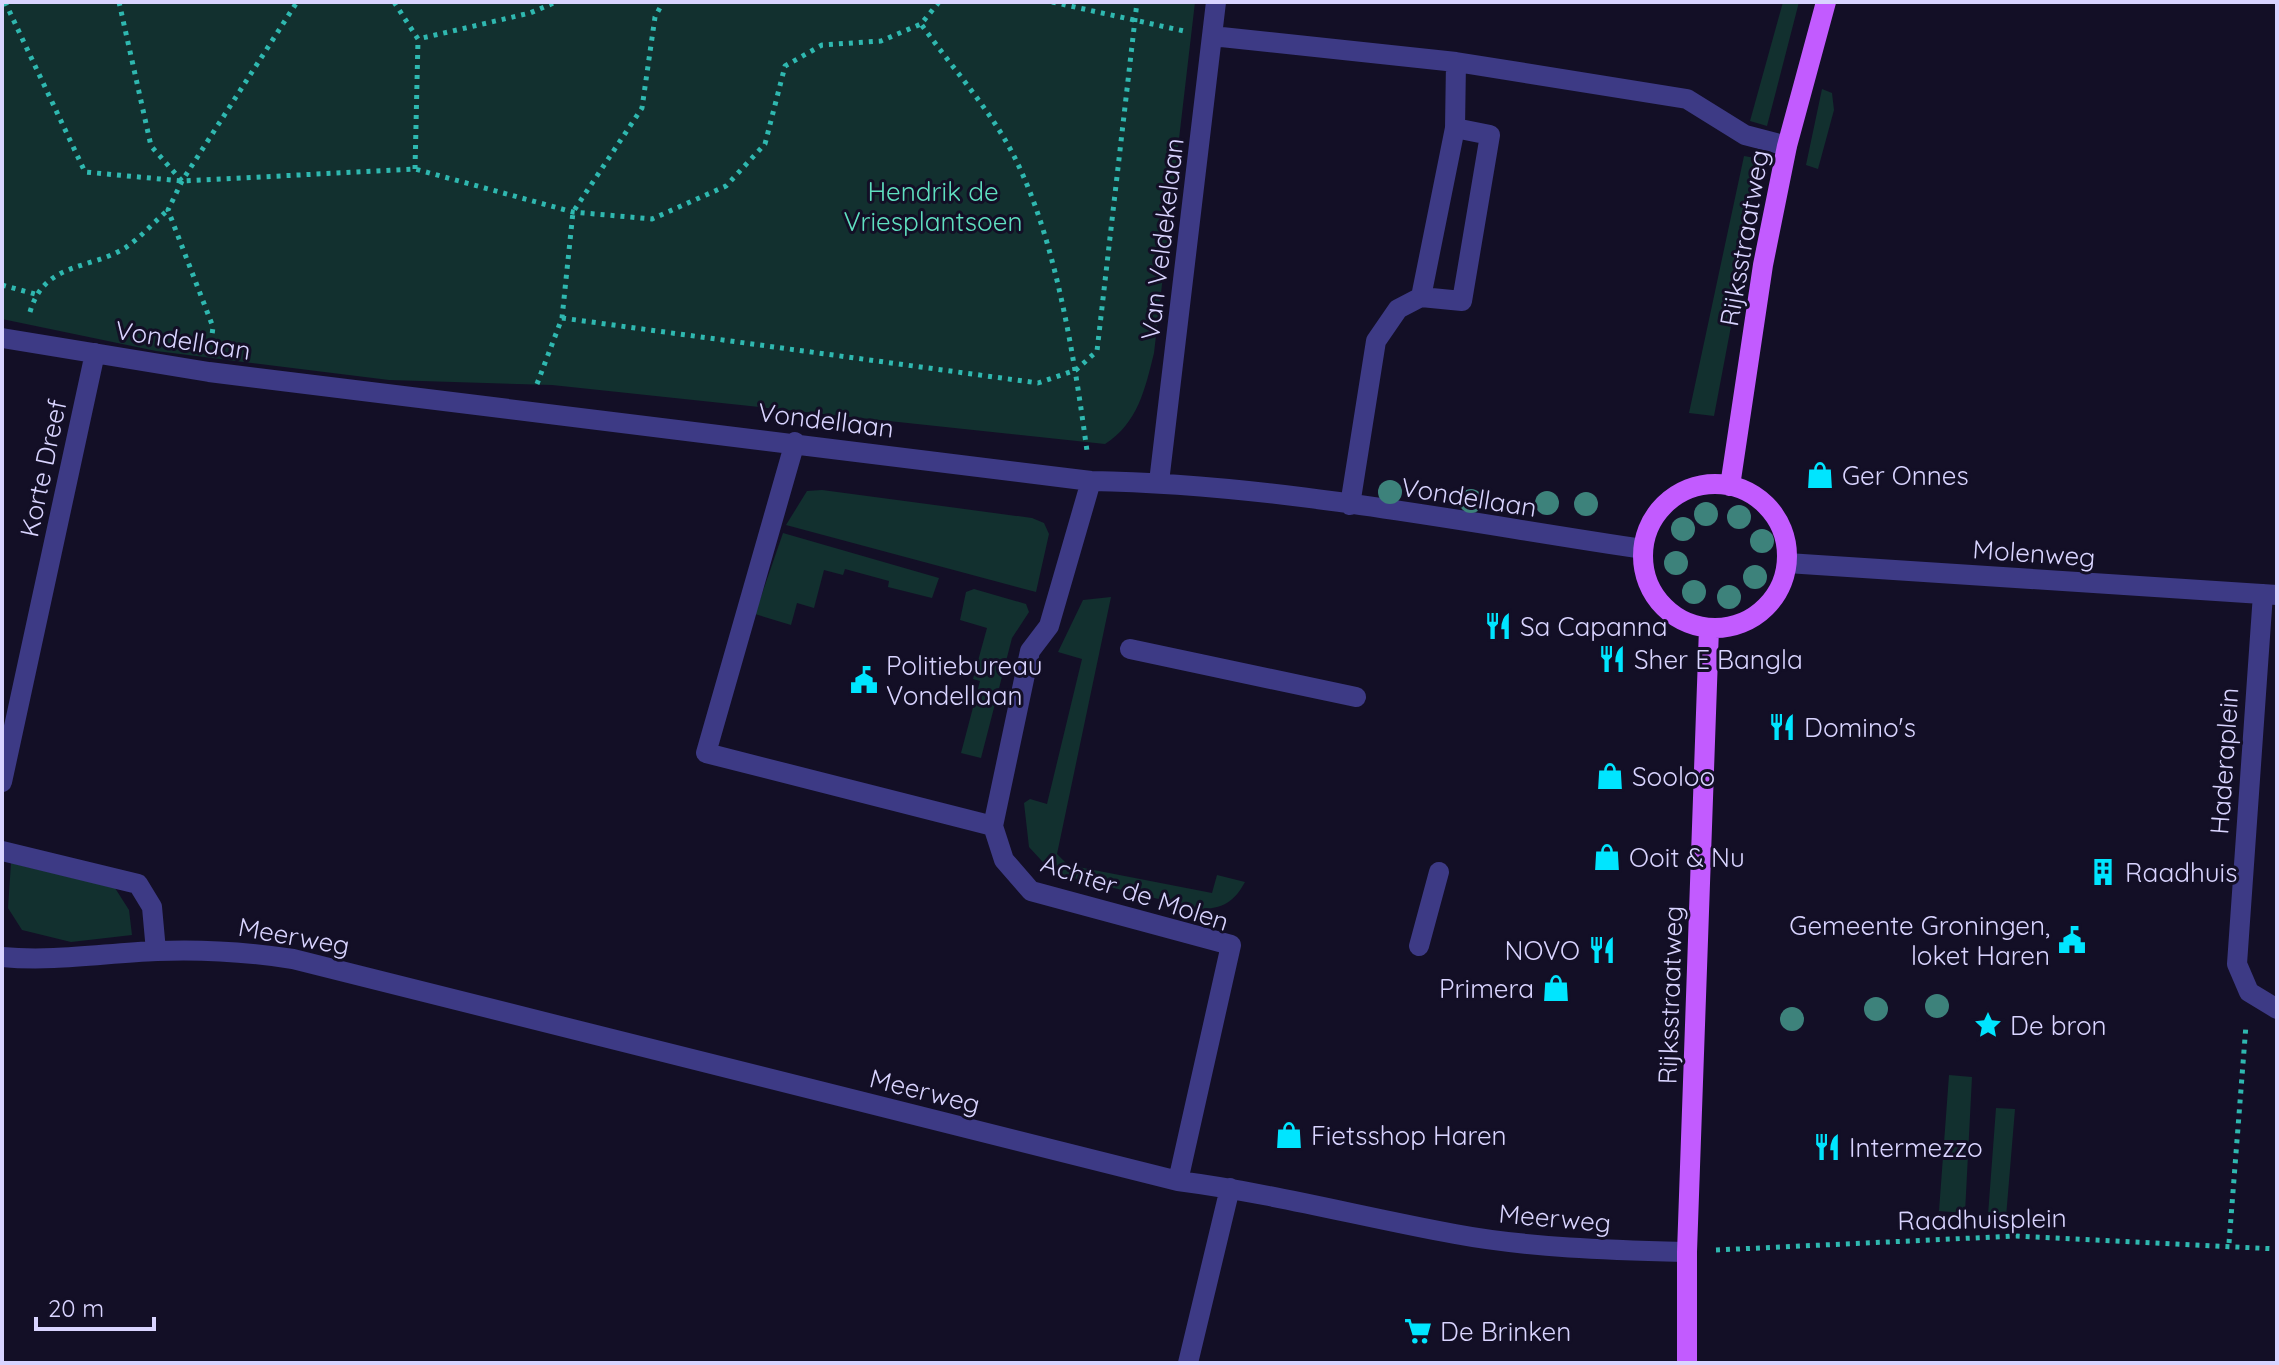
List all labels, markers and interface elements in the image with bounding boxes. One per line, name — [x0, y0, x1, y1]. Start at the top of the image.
street label: Van Veldekelaan — [1133, 136, 1191, 342]
street label: Rijksstraatweg — [1712, 147, 1776, 329]
park label: Hendrik de Vriesplantsoen — [844, 175, 1022, 238]
street label: Vondellaan — [113, 313, 253, 367]
street label: Vondellaan — [756, 395, 896, 445]
street label: Korte Dreef — [12, 396, 74, 540]
place label: Ger Onnes — [1842, 459, 1969, 492]
shop icon: Ger Onnes — [1805, 460, 1835, 490]
street label: Vondellaan — [1399, 470, 1539, 524]
street label: Molenweg — [1972, 532, 2096, 574]
place label: Sa Capanna — [1520, 610, 1668, 643]
restaurant icon: Sa Capanna — [1483, 611, 1513, 641]
place label: Sher E Bangla — [1634, 643, 1803, 676]
restaurant icon: Sher E Bangla — [1597, 644, 1627, 674]
place label: Politiebureau Vondellaan — [886, 649, 1043, 712]
public building icon: Politiebureau Vondellaan — [849, 665, 879, 695]
street label: Haderaplein — [2202, 686, 2246, 836]
place label: Domino's — [1804, 711, 1916, 744]
restaurant icon: Domino's — [1767, 712, 1797, 742]
place label: Sooloo — [1632, 760, 1715, 793]
shop icon: Sooloo — [1595, 761, 1625, 791]
place label: Ooit & Nu — [1629, 841, 1745, 874]
shop icon: Ooit & Nu — [1592, 842, 1622, 872]
street label: Achter de Molen — [1037, 846, 1233, 938]
place label: Raadhuis — [2125, 856, 2237, 889]
building icon: Raadhuis — [2088, 857, 2118, 887]
street label: Rijksstraatweg — [1650, 905, 1690, 1085]
place label: Gemeente Groningen, loket Haren — [1789, 909, 2050, 972]
street label: Meerweg — [236, 910, 352, 962]
public building icon: Gemeente Groningen, loket Haren — [2057, 925, 2087, 955]
place label: NOVO — [1505, 934, 1580, 967]
restaurant icon: NOVO — [1587, 935, 1617, 965]
place label: Primera — [1439, 972, 1534, 1005]
shop icon: Primera — [1541, 973, 1571, 1003]
place label: De bron — [2010, 1009, 2107, 1042]
place icon: De bron — [1973, 1010, 2003, 1040]
street label: Meerweg — [866, 1061, 984, 1121]
place label: Fietsshop Haren — [1311, 1119, 1507, 1152]
shop icon: Fietsshop Haren — [1274, 1120, 1304, 1150]
place label: Intermezzo — [1849, 1131, 1983, 1164]
restaurant icon: Intermezzo — [1812, 1132, 1842, 1162]
street label: Meerweg — [1498, 1197, 1612, 1239]
street label: Raadhuisplein — [1897, 1201, 2067, 1237]
scale bar — [36, 1281, 154, 1331]
text: 20 m — [48, 1293, 104, 1323]
place label: De Brinken — [1440, 1315, 1571, 1348]
supermarket icon: De Brinken — [1403, 1316, 1433, 1346]

